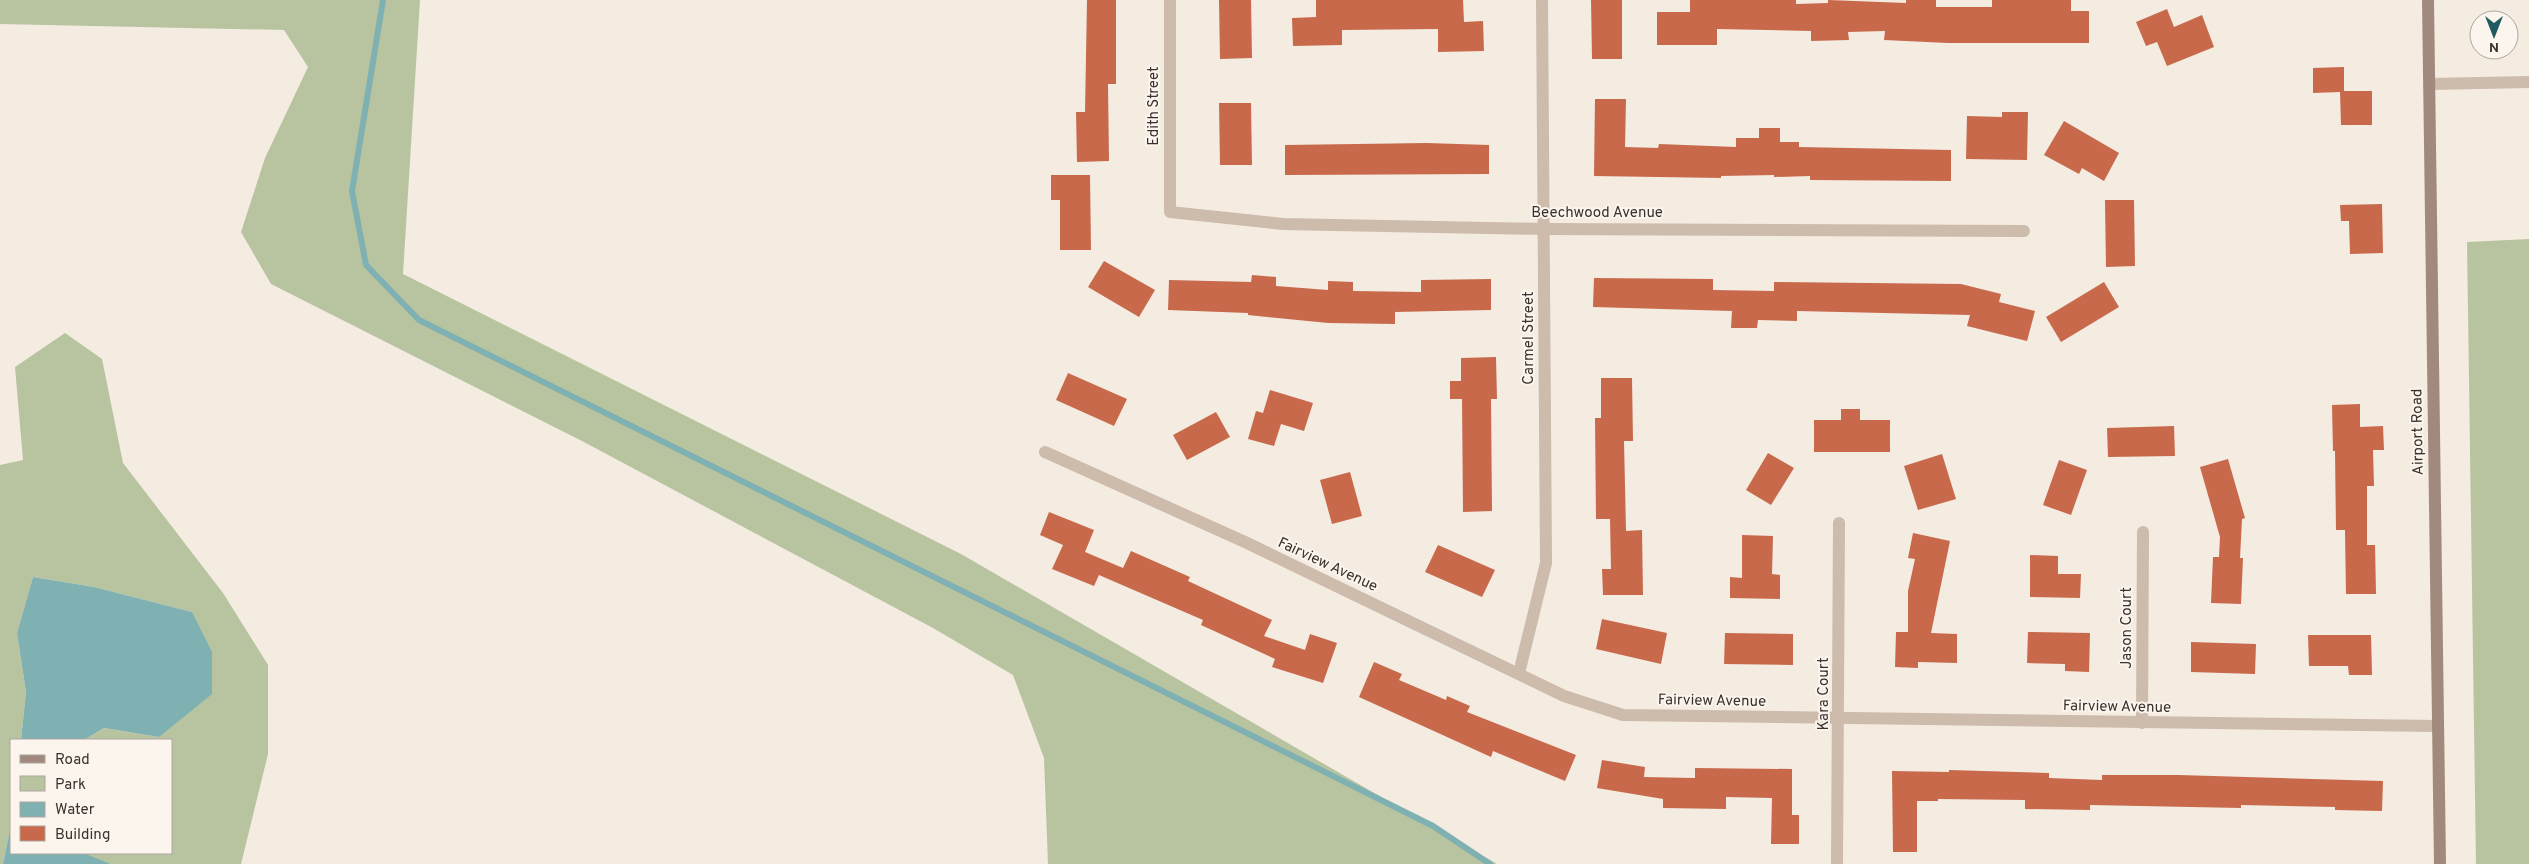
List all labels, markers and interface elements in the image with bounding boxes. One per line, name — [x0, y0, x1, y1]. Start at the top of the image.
north arrow — [2469, 10, 2519, 60]
text: N — [2489, 38, 2499, 55]
street label: Edith Street — [1145, 66, 1164, 146]
street label: Beechwood Avenue — [1531, 204, 1663, 223]
street label: Carmel Street — [1520, 291, 1539, 385]
street label: Airport Road — [2408, 388, 2429, 476]
street label: Fairview Avenue — [1274, 534, 1380, 597]
street label: Jason Court — [2118, 587, 2137, 669]
street label: Kara Court — [1815, 657, 1834, 731]
street label: Fairview Avenue — [1658, 691, 1766, 712]
street label: Fairview Avenue — [2063, 697, 2171, 718]
legend — [10, 739, 172, 854]
text: Road — [55, 751, 90, 770]
text: Park — [55, 776, 86, 795]
text: Water — [55, 801, 95, 820]
text: Building — [55, 826, 110, 845]

